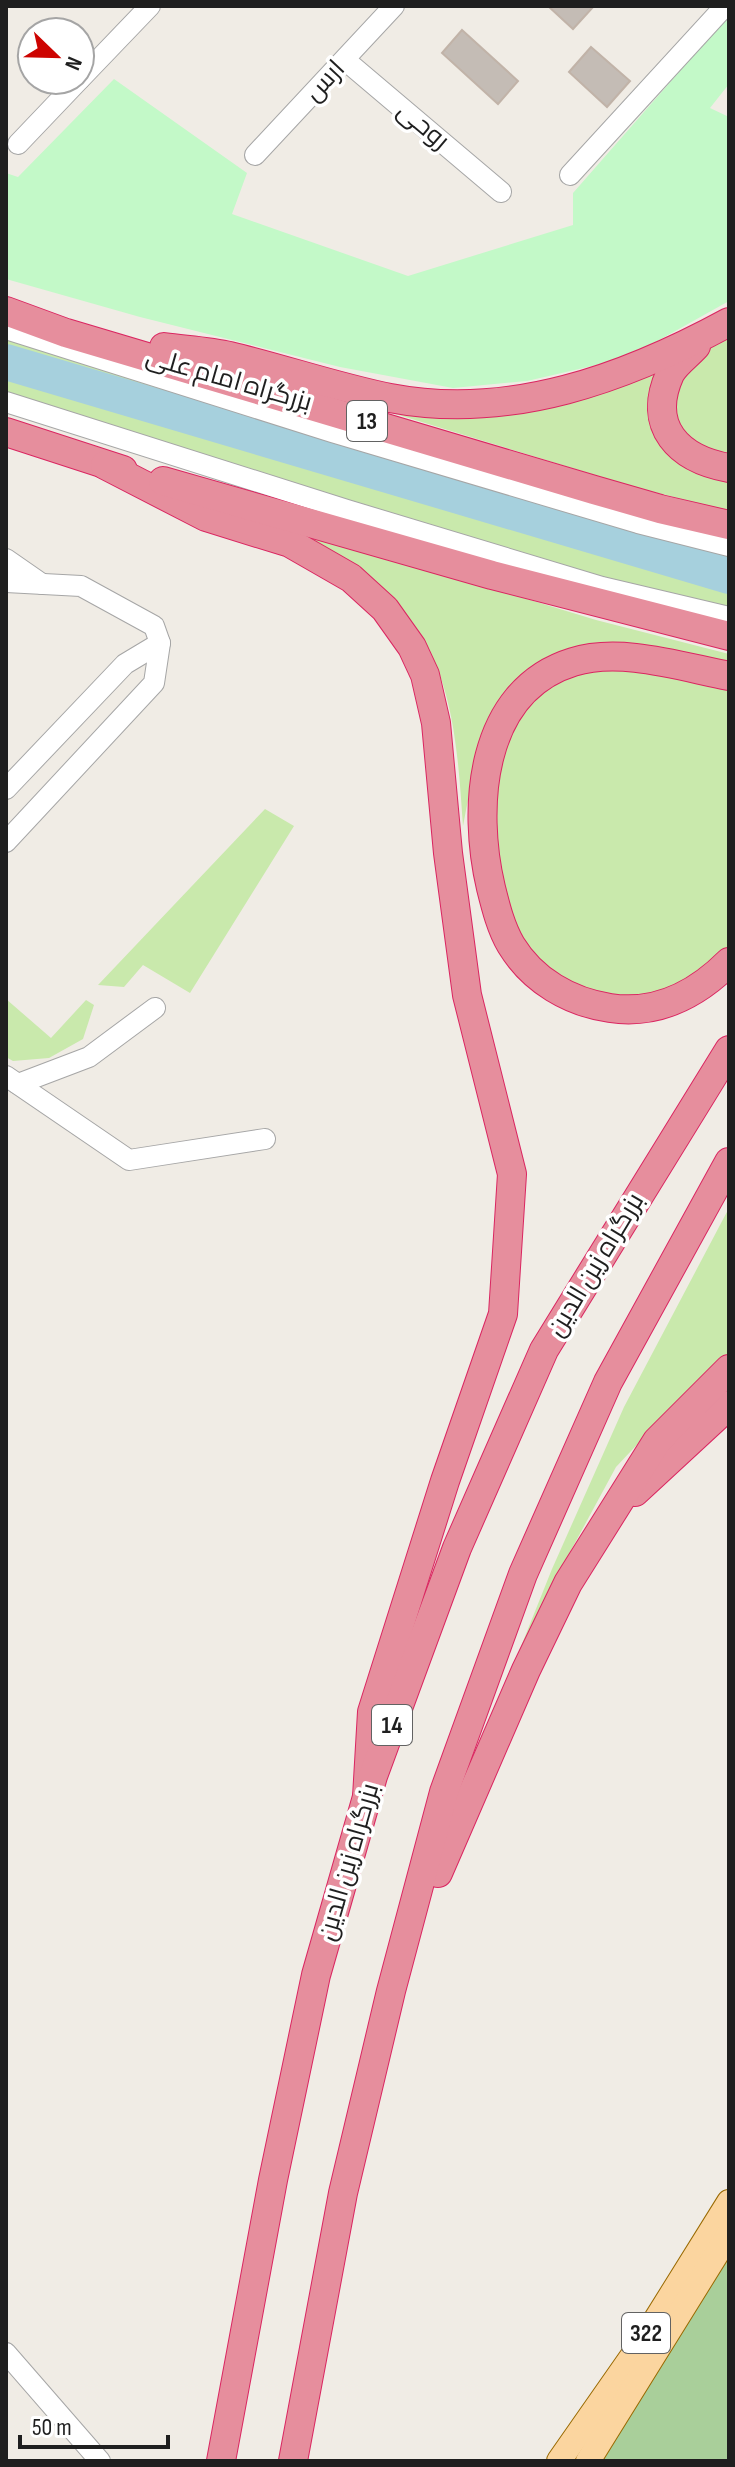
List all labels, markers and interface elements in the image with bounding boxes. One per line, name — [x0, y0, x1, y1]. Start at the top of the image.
north arrow — [16, 16, 96, 96]
text: N — [58, 53, 88, 74]
street label: ارس — [298, 54, 352, 108]
street label: روحی — [391, 95, 455, 157]
street label: بزرگراه امام علی — [142, 341, 316, 419]
road number: 13 — [347, 401, 387, 441]
street label: بزرگراه زین الدین — [541, 1187, 651, 1343]
road number: 14 — [372, 1705, 412, 1745]
street label: بزرگراه زین الدین — [312, 1780, 386, 1944]
road number: 322 — [622, 2313, 670, 2353]
scale bar — [20, 2399, 168, 2449]
text: 50 m — [32, 2413, 72, 2442]

